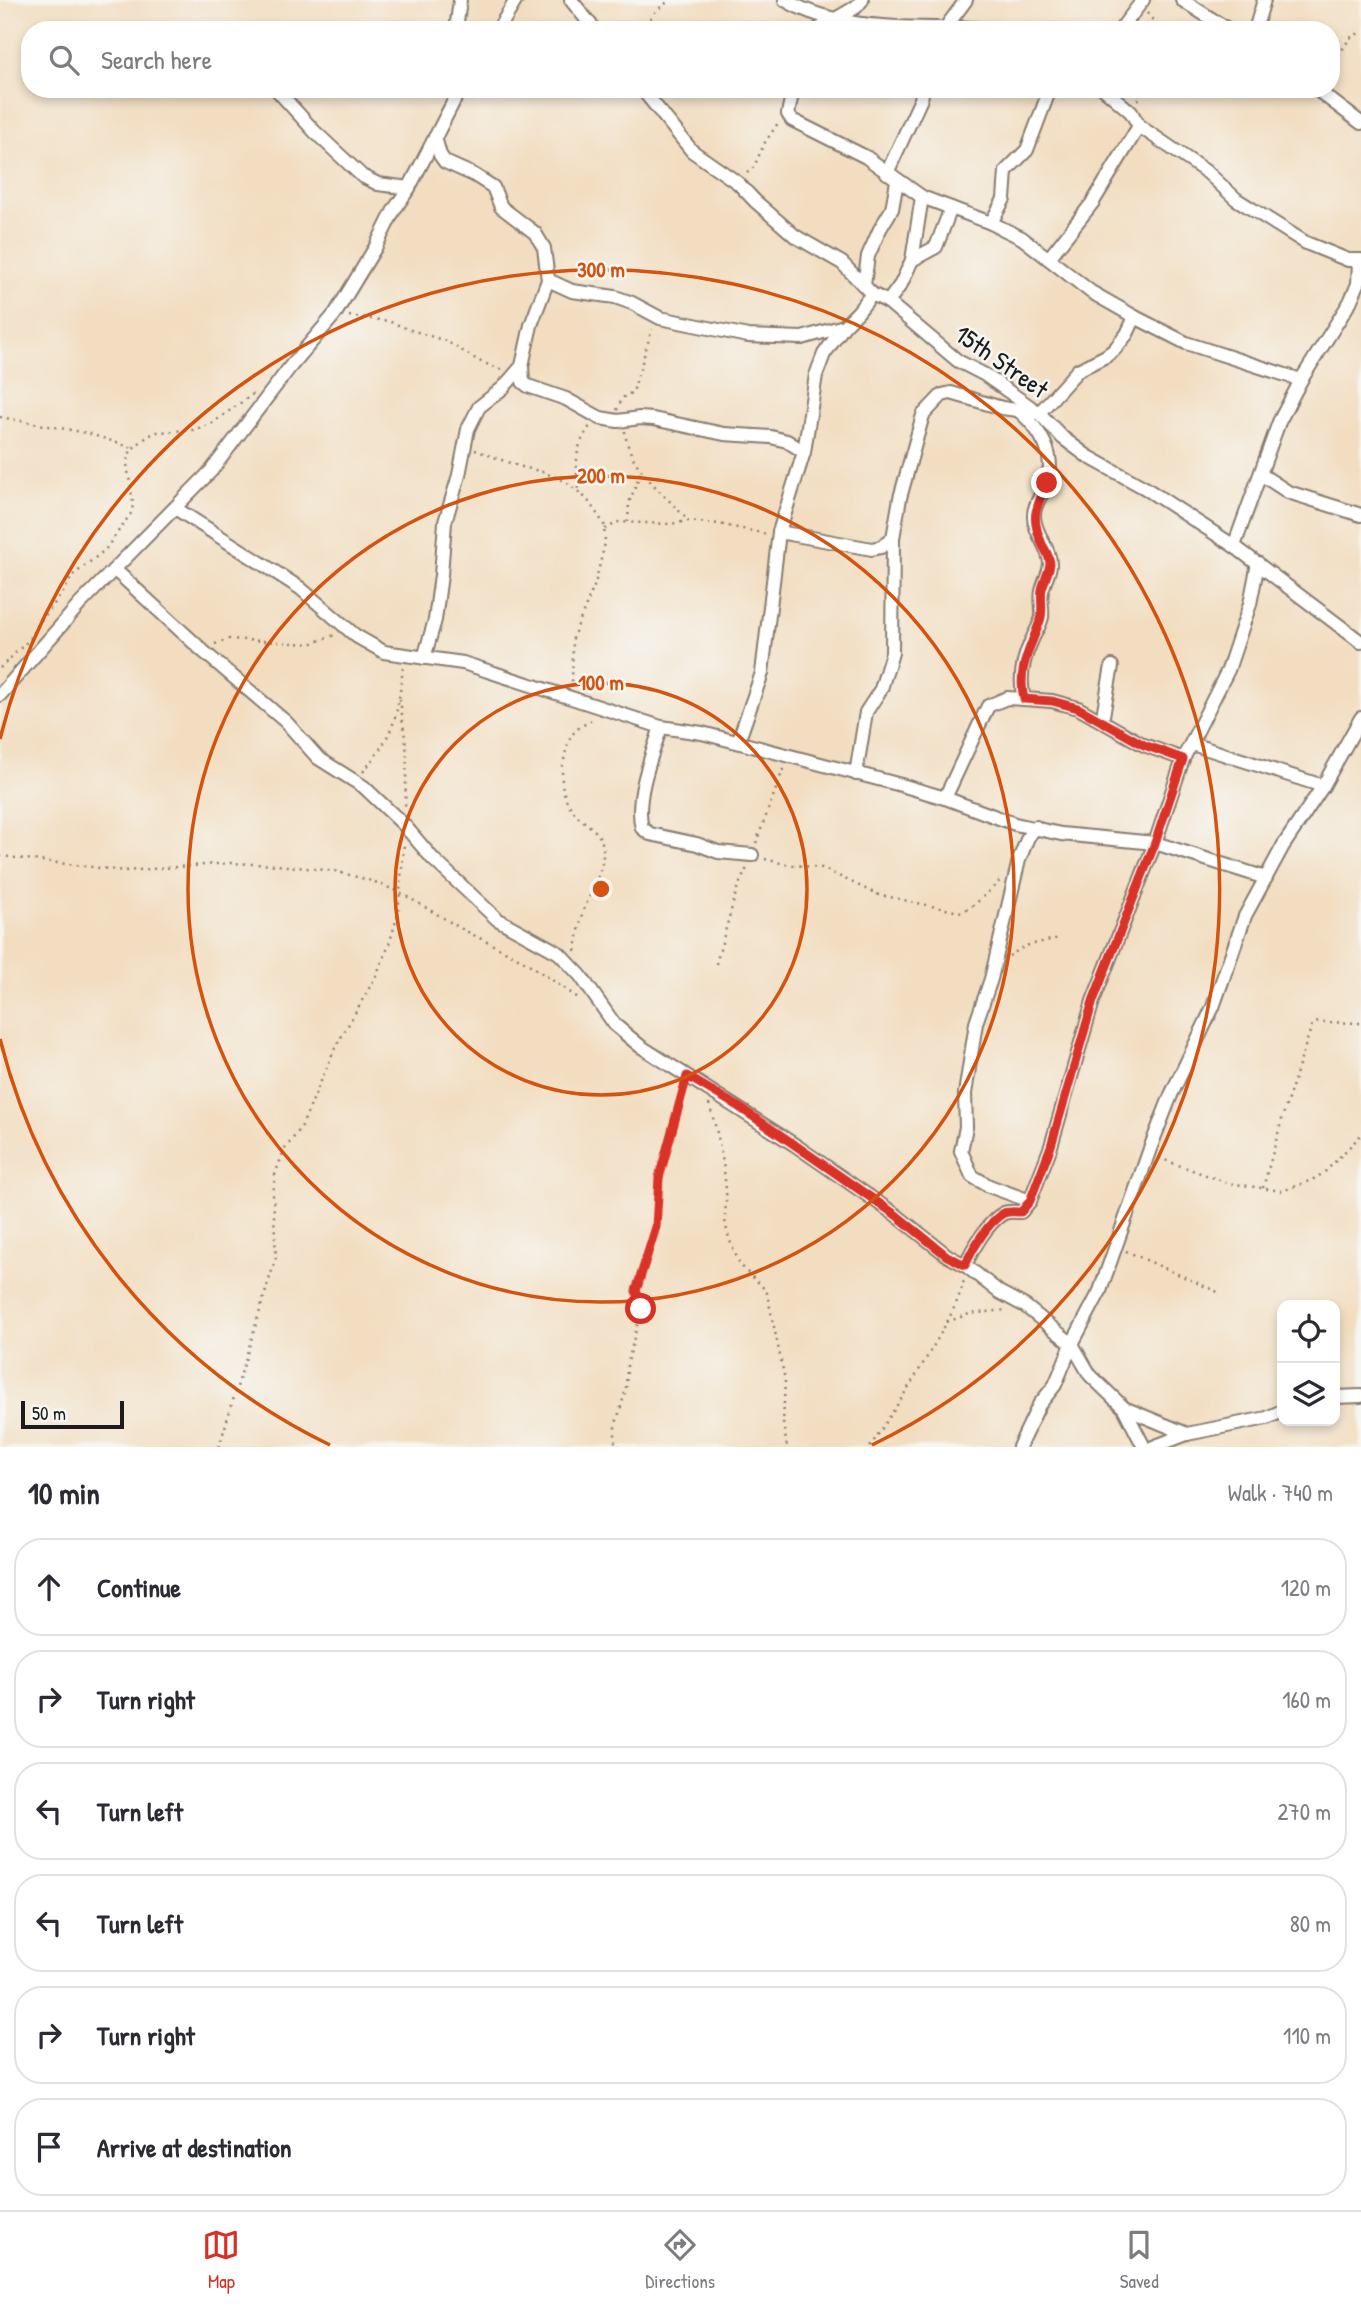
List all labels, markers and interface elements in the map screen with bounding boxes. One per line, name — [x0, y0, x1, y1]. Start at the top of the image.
search box — [21, 21, 1340, 98]
icon: search — [45, 41, 83, 79]
text: Search here — [101, 42, 212, 77]
text: 300 m — [577, 255, 625, 284]
street label: 15th Street — [948, 316, 1057, 407]
text: 200 m — [577, 461, 625, 490]
route end — [1031, 467, 1062, 498]
text: 100 m — [578, 668, 624, 697]
centre of rings — [589, 877, 613, 901]
route start — [625, 1293, 656, 1324]
map controls — [1277, 1300, 1340, 1426]
button: locate — [1277, 1300, 1340, 1363]
button: layers — [1277, 1363, 1340, 1426]
scale bar — [21, 1398, 124, 1430]
text: 50 m — [32, 1400, 66, 1426]
text: 10 min — [28, 1473, 100, 1513]
text: Walk · 740 m — [1228, 1477, 1333, 1508]
icon: ahead — [30, 1568, 68, 1606]
text: Continue — [97, 1570, 181, 1605]
text: 120 m — [1281, 1572, 1331, 1603]
icon: right — [30, 1680, 68, 1718]
text: Turn right — [97, 1682, 195, 1717]
text: 160 m — [1282, 1684, 1331, 1715]
icon: left — [30, 1792, 68, 1830]
text: Turn left — [97, 1794, 183, 1829]
text: 270 m — [1278, 1796, 1331, 1827]
icon: left — [30, 1904, 68, 1942]
text: Turn left — [97, 1906, 183, 1941]
text: 80 m — [1290, 1908, 1331, 1939]
icon: right — [30, 2016, 68, 2054]
text: Turn right — [97, 2018, 195, 2053]
text: 110 m — [1283, 2020, 1331, 2051]
icon: arrive — [30, 2128, 68, 2166]
text: Arrive at destination — [97, 2130, 292, 2165]
tab: Map — [202, 2226, 240, 2294]
tab: Directions — [645, 2226, 715, 2294]
tab: Saved — [1120, 2226, 1159, 2294]

